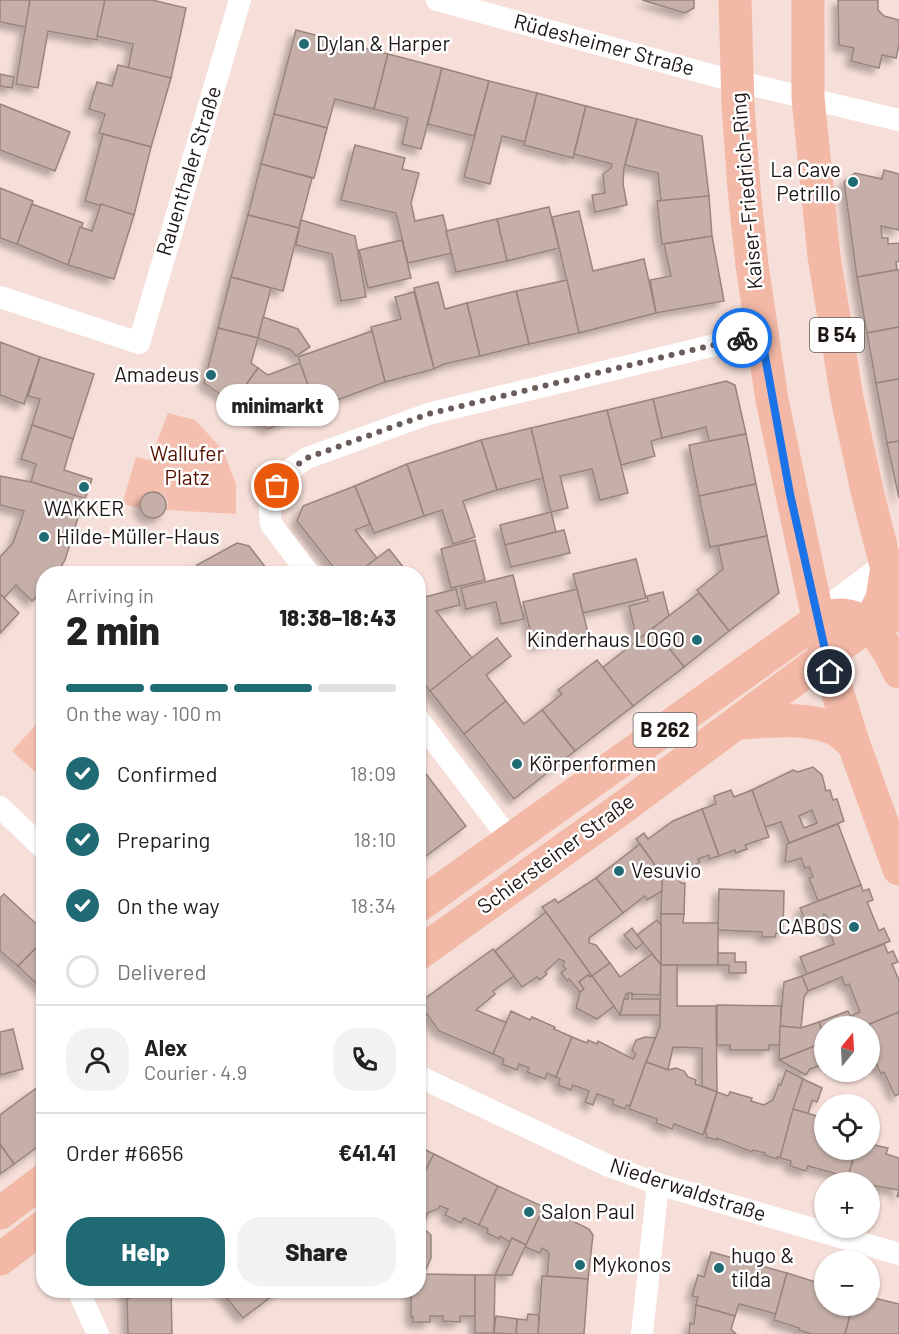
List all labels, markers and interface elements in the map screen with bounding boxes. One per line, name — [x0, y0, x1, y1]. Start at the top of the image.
street label: Rüdesheimer Straße — [511, 7, 697, 80]
place label: Dylan & Harper — [316, 30, 450, 55]
marker: Dylan & Harper — [297, 37, 311, 51]
street label: Rauenthaler Straße — [150, 83, 225, 258]
street label: Kaiser-Friedrich-Ring — [724, 92, 767, 291]
place label: La Cave Petrillo — [770, 156, 841, 205]
marker: La Cave Petrillo — [846, 175, 860, 189]
courier — [712, 308, 772, 368]
road number: B 54 — [810, 318, 864, 352]
icon: bike — [726, 322, 759, 355]
place label: Amadeus — [114, 361, 199, 386]
marker: Amadeus — [204, 368, 218, 382]
callout: minimarkt — [216, 384, 338, 426]
text: minimarkt — [232, 393, 323, 417]
park label: Wallufer Platz — [150, 440, 225, 489]
pin — [251, 460, 302, 511]
icon: bag — [260, 469, 293, 502]
marker: WAKKER — [77, 480, 91, 494]
place label: WAKKER — [44, 495, 124, 520]
place label: Hilde-Müller-Haus — [56, 523, 220, 548]
marker: Hilde-Müller-Haus — [37, 530, 51, 544]
text: Arriving in — [66, 583, 154, 607]
text: 18:38–18:43 — [279, 604, 396, 630]
text: 2 min — [66, 606, 160, 653]
place label: Kinderhaus LOGO — [527, 626, 685, 651]
marker: Kinderhaus LOGO — [690, 633, 704, 647]
pin — [804, 646, 855, 697]
icon: home — [813, 655, 846, 688]
text: On the way · 100 m — [66, 701, 222, 725]
road number: B 262 — [634, 713, 696, 747]
place label: Körperformen — [529, 750, 656, 775]
icon: check — [66, 757, 99, 790]
marker: Körperformen — [510, 757, 524, 771]
text: Confirmed — [117, 760, 217, 786]
text: 18:09 — [350, 761, 396, 785]
street label: Schiersteiner Straße — [472, 787, 638, 918]
icon: check — [66, 823, 99, 856]
text: Preparing — [117, 826, 210, 852]
text: 18:10 — [354, 827, 396, 851]
place label: Vesuvio — [631, 857, 701, 882]
marker: Vesuvio — [612, 864, 626, 878]
icon: check — [66, 889, 99, 922]
text: On the way — [117, 892, 220, 918]
text: 18:34 — [350, 893, 396, 917]
place label: CABOS — [778, 913, 842, 938]
marker: CABOS — [847, 920, 861, 934]
text: Delivered — [117, 958, 206, 984]
north arrow — [814, 1016, 880, 1082]
map controls — [814, 1016, 880, 1316]
button: person — [66, 1028, 129, 1091]
button: phone — [333, 1028, 396, 1091]
text: Alex — [144, 1034, 187, 1060]
text: Courier · 4.9 — [144, 1060, 247, 1084]
button: locate — [814, 1094, 880, 1160]
text: Order #6656 — [66, 1139, 184, 1165]
text: €41.41 — [338, 1139, 396, 1165]
street label: Niederwaldstraße — [607, 1152, 770, 1226]
button: + — [814, 1172, 880, 1238]
place label: Salon Paul — [541, 1198, 635, 1223]
marker: Salon Paul — [522, 1205, 536, 1219]
button: Help — [66, 1217, 225, 1286]
button: Share — [237, 1217, 396, 1286]
place label: hugo & tilda — [731, 1242, 794, 1291]
button: − — [814, 1250, 880, 1316]
place label: Mykonos — [592, 1251, 671, 1276]
marker: Mykonos — [573, 1258, 587, 1272]
marker: hugo & tilda — [712, 1261, 726, 1275]

